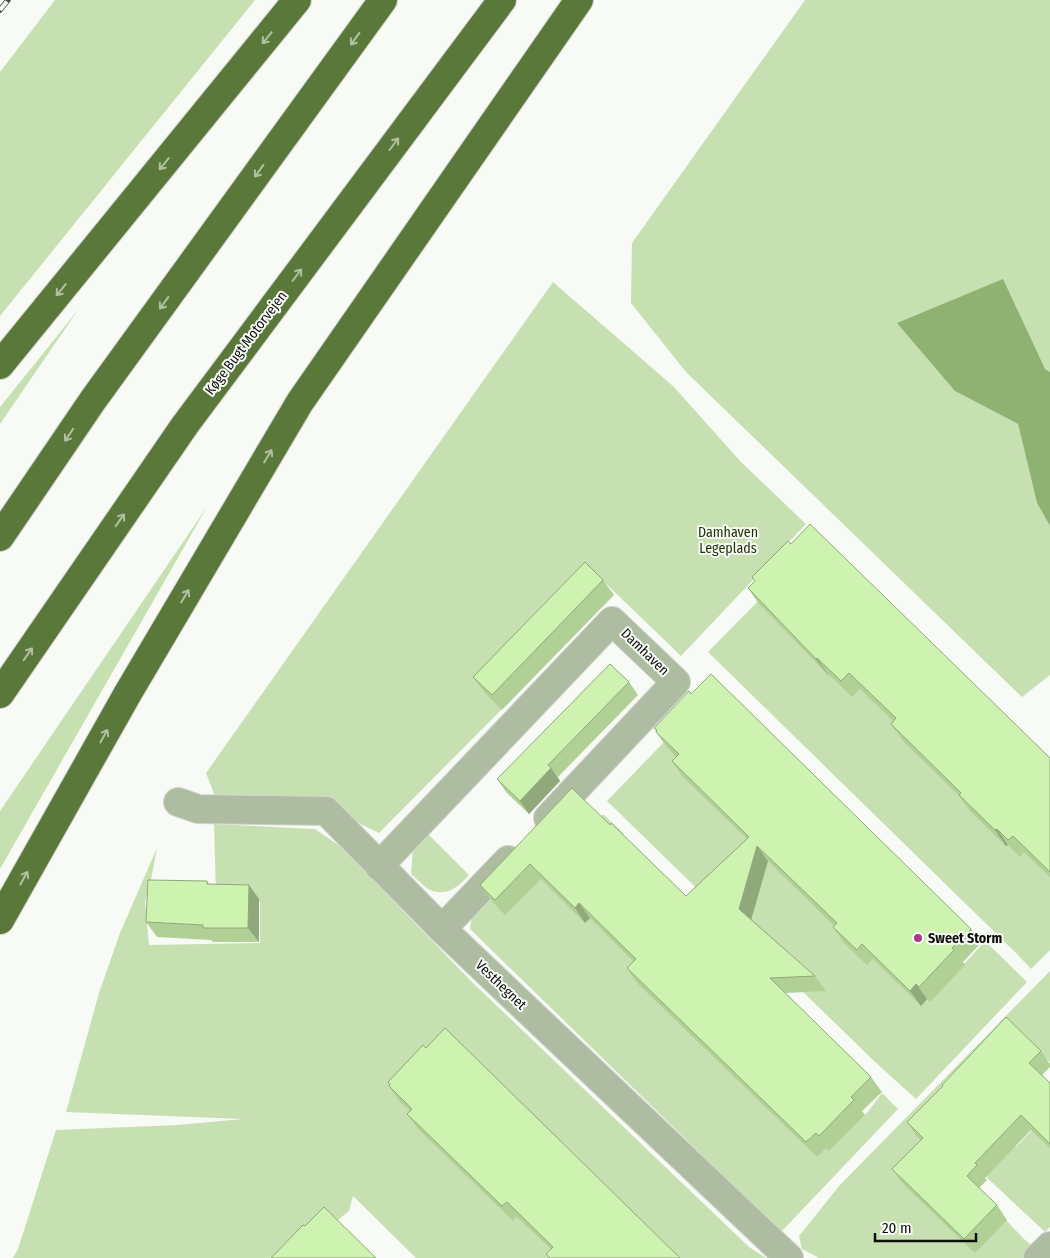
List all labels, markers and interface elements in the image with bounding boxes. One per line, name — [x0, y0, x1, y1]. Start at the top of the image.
one-way arrow — [261, 31, 272, 44]
one-way arrow — [349, 32, 360, 46]
one-way arrow — [389, 137, 399, 151]
one-way arrow — [159, 157, 170, 170]
one-way arrow — [254, 164, 264, 178]
one-way arrow — [292, 268, 302, 282]
one-way arrow — [56, 283, 67, 296]
street label: Køge Bugt Motorvejen — [201, 288, 291, 398]
one-way arrow — [159, 296, 169, 310]
one-way arrow — [64, 428, 75, 442]
one-way arrow — [264, 450, 274, 464]
one-way arrow — [115, 513, 125, 527]
park label: Damhaven Legeplads — [698, 524, 758, 557]
one-way arrow — [181, 589, 191, 603]
street label: Damhaven — [617, 625, 673, 679]
one-way arrow — [23, 647, 33, 661]
one-way arrow — [99, 730, 109, 744]
one-way arrow — [19, 870, 29, 885]
place label: Sweet Storm — [928, 930, 1002, 947]
marker: Sweet Storm — [912, 932, 924, 944]
street label: Vesthegnet — [472, 957, 530, 1014]
scale bar — [875, 1210, 976, 1242]
text: 20 m — [882, 1219, 912, 1237]

